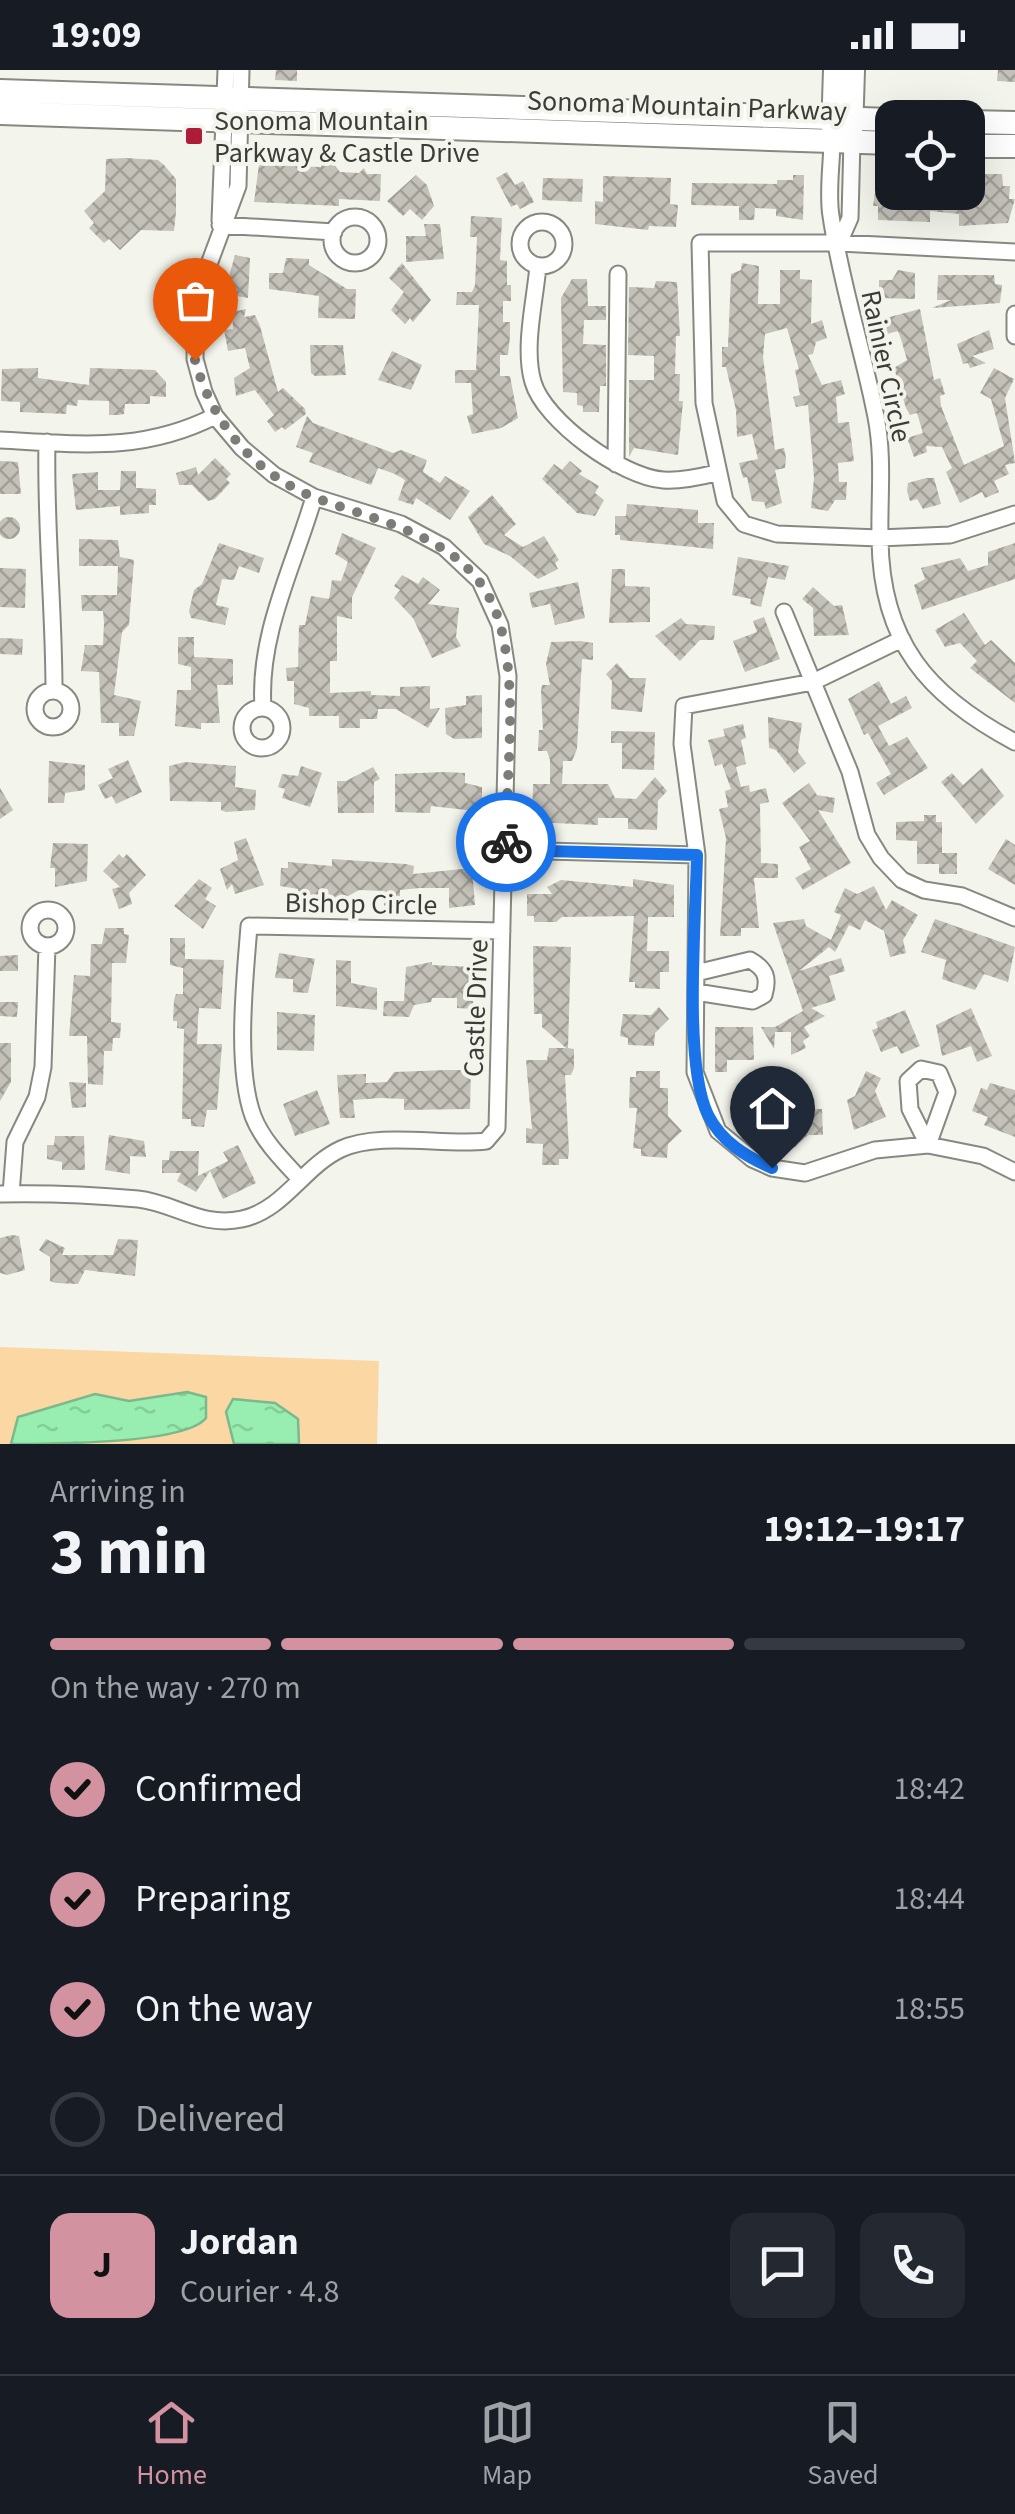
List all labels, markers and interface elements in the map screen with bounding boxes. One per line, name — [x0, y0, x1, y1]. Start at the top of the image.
text: 19:09 — [50, 8, 142, 62]
street label: Sonoma Mountain Parkway — [526, 80, 847, 132]
map controls — [875, 100, 985, 210]
button: locate — [875, 100, 985, 210]
place label: Sonoma Mountain Parkway & Castle Drive — [214, 101, 480, 173]
marker: Sonoma Mountain Parkway & Castle Drive — [183, 125, 205, 147]
pin — [153, 258, 238, 361]
icon: bag — [168, 273, 223, 328]
street label: Rainier Circle — [850, 287, 922, 446]
courier — [456, 792, 556, 892]
icon: bike — [479, 815, 534, 870]
street label: Bishop Circle — [284, 883, 438, 925]
street label: Castle Drive — [454, 938, 498, 1078]
pin — [730, 1066, 815, 1169]
icon: home — [745, 1081, 800, 1136]
text: Arriving in — [50, 1469, 186, 1515]
text: 19:12–19:17 — [763, 1502, 965, 1556]
text: 3 min — [50, 1506, 208, 1599]
text: On the way · 270 m — [50, 1665, 301, 1711]
icon: check — [50, 1762, 105, 1817]
text: Confirmed — [135, 1762, 303, 1816]
text: 18:42 — [893, 1766, 965, 1812]
icon: check — [50, 1872, 105, 1927]
text: Preparing — [135, 1872, 290, 1926]
text: 18:44 — [893, 1876, 965, 1922]
icon: check — [50, 1982, 105, 2037]
text: On the way — [135, 1982, 312, 2036]
text: 18:55 — [893, 1986, 965, 2032]
text: Delivered — [135, 2092, 285, 2146]
button: chat — [730, 2213, 835, 2318]
button: phone — [860, 2213, 965, 2318]
text: Jordan — [180, 2215, 299, 2269]
text: J — [93, 2238, 112, 2292]
text: Courier · 4.8 — [180, 2269, 340, 2315]
tab: Home — [136, 2395, 207, 2495]
tab: Map — [480, 2395, 535, 2495]
tab: Saved — [807, 2395, 879, 2495]

